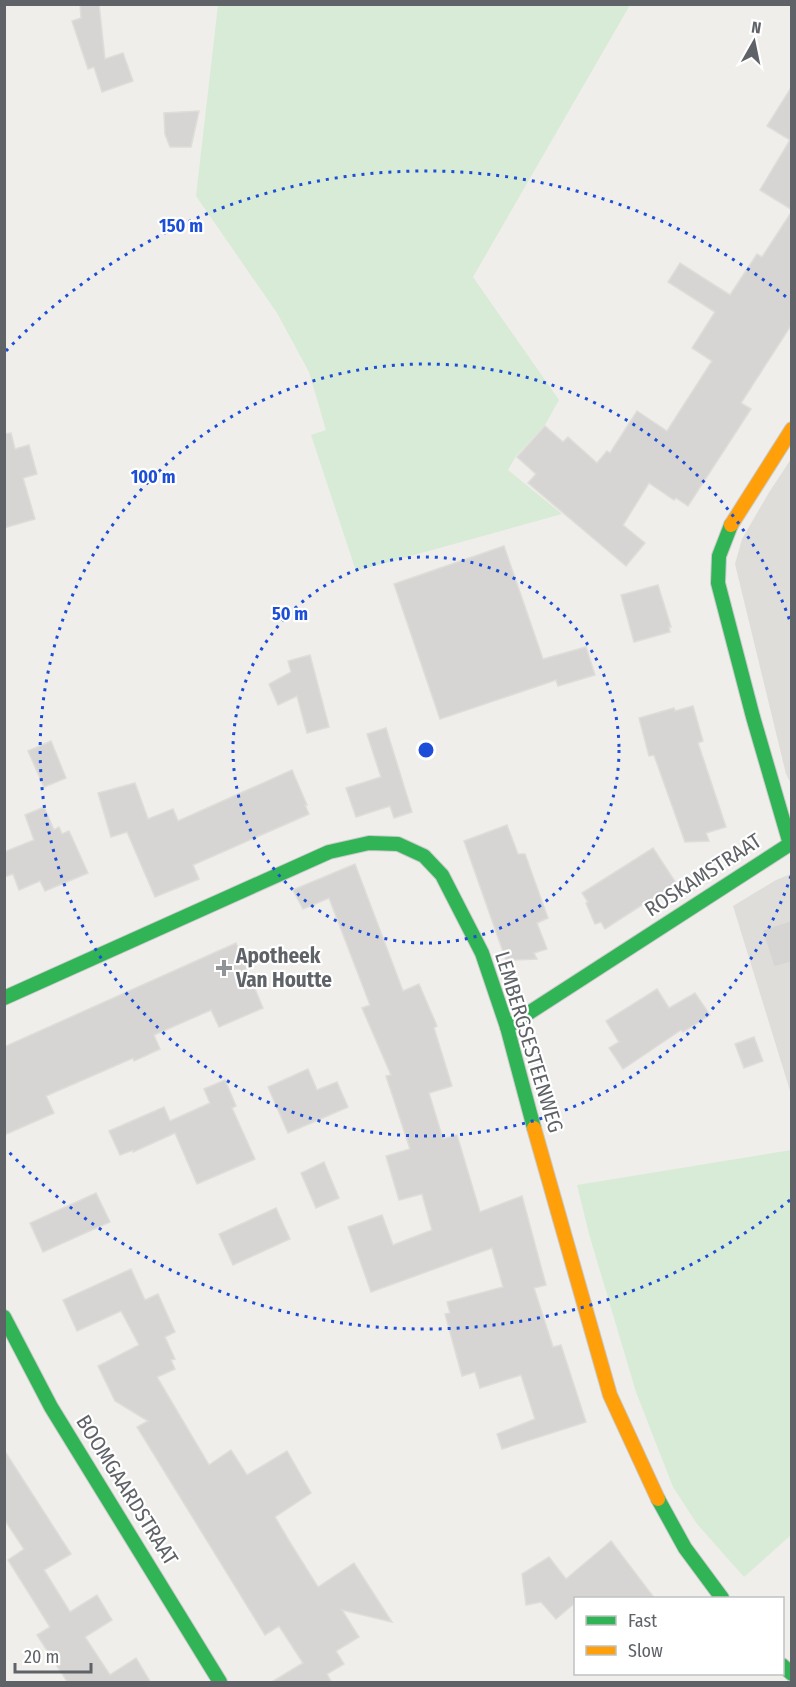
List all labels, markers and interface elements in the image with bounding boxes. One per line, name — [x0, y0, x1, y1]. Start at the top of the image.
north arrow — [724, 12, 784, 72]
text: N — [750, 18, 762, 38]
text: 150 m — [159, 215, 203, 237]
text: 100 m — [131, 466, 175, 488]
text: 50 m — [272, 603, 308, 625]
centre of rings — [416, 740, 436, 760]
street label: ROSKAMSTRAAT — [640, 828, 766, 922]
place label: Apotheek Van Houtte — [235, 943, 332, 993]
street label: LEMBERGSESTEENWEG — [489, 948, 569, 1136]
marker: Apotheek Van Houtte — [217, 961, 231, 975]
street label: BOOMGAARDSTRAAT — [70, 1410, 184, 1570]
legend — [574, 1597, 784, 1675]
text: Fast — [628, 1610, 657, 1632]
scale bar — [15, 1636, 92, 1674]
text: Slow — [628, 1640, 663, 1662]
text: 20 m — [24, 1646, 59, 1668]

